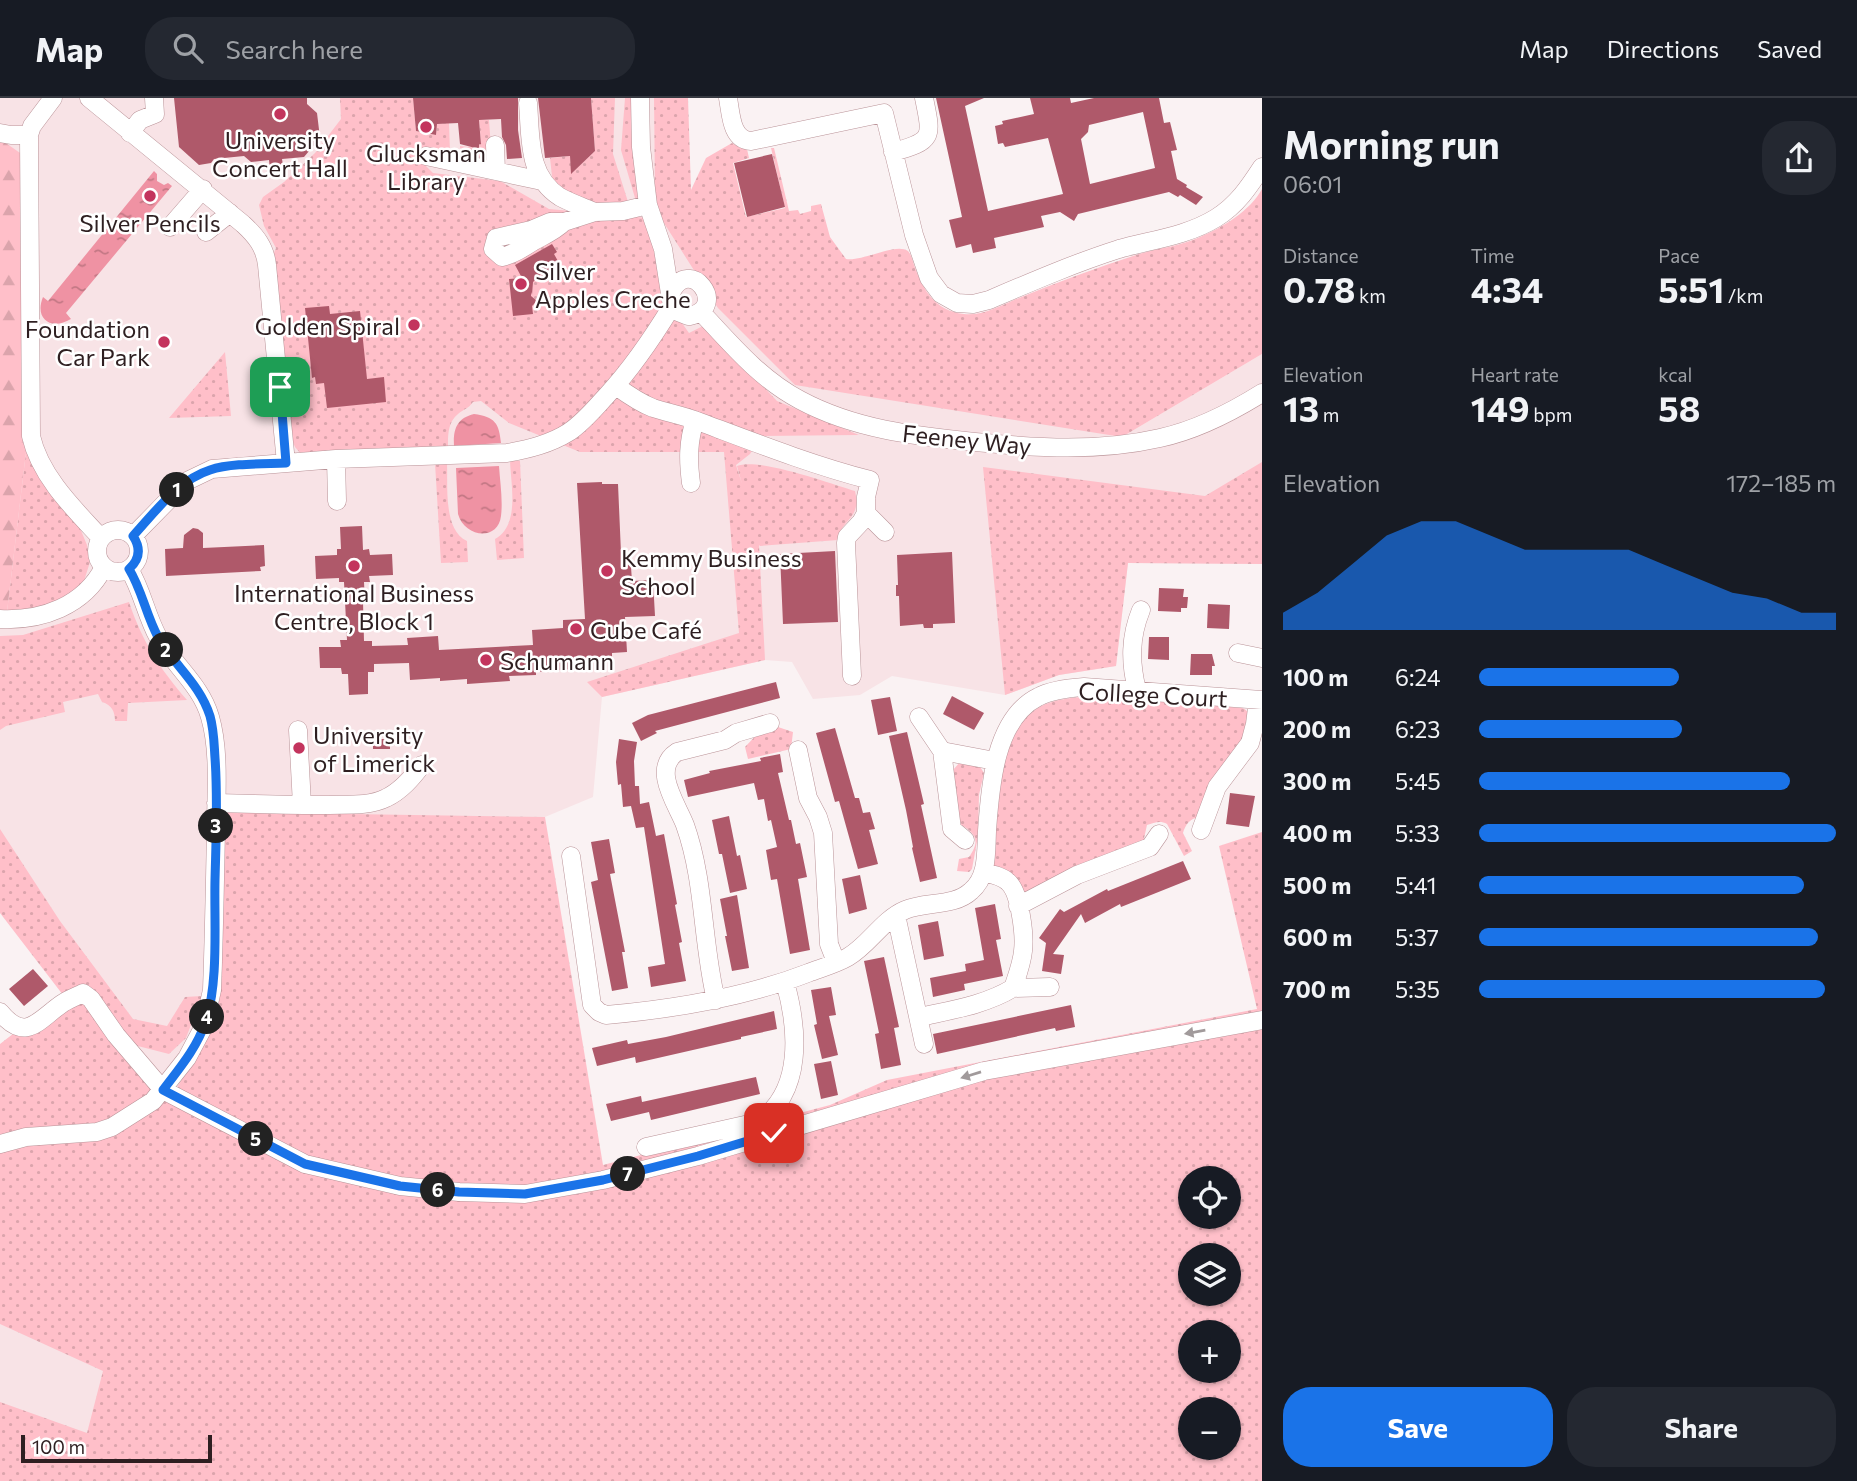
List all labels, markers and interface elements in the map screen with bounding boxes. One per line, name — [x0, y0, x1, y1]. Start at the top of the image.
search box — [145, 17, 635, 80]
text: Map — [35, 28, 103, 69]
icon: search — [169, 29, 207, 67]
text: Search here — [225, 33, 363, 64]
text: Map — [1519, 34, 1569, 63]
text: Directions — [1607, 34, 1719, 63]
text: Saved — [1757, 34, 1822, 63]
marker: University Concert Hall — [272, 106, 288, 122]
marker: Glucksman Library — [418, 119, 434, 135]
text: Morning run — [1283, 120, 1500, 167]
button: share — [1762, 121, 1836, 195]
place label: University Concert Hall — [212, 125, 348, 182]
place label: Glucksman Library — [366, 138, 486, 195]
text: 06:01 — [1283, 170, 1342, 198]
marker: Silver Pencils — [142, 188, 158, 204]
place label: Silver Pencils — [79, 208, 221, 237]
text: Distance — [1283, 244, 1359, 267]
text: Time — [1471, 244, 1514, 267]
text: Pace — [1658, 244, 1700, 267]
place label: Silver Apples Creche — [535, 256, 691, 313]
text: 0.78 — [1283, 267, 1355, 310]
text: 4:34 — [1471, 267, 1543, 310]
text: 5:51 — [1658, 267, 1724, 310]
marker: Silver Apples Creche — [513, 276, 529, 292]
text: km — [1355, 284, 1386, 307]
text: /km — [1724, 284, 1763, 307]
place label: Golden Spiral — [255, 311, 400, 340]
place label: Foundation Car Park — [25, 314, 150, 371]
marker: Golden Spiral — [406, 317, 422, 333]
marker: Foundation Car Park — [156, 334, 172, 350]
pin — [250, 357, 310, 417]
text: Elevation — [1283, 363, 1363, 386]
text: Heart rate — [1471, 363, 1559, 386]
text: kcal — [1658, 363, 1692, 386]
icon: arrive — [261, 368, 299, 406]
text: 13 — [1283, 386, 1319, 429]
text: 149 — [1471, 386, 1530, 429]
text: 58 — [1658, 386, 1700, 429]
text: m — [1319, 403, 1339, 426]
text: bpm — [1530, 403, 1572, 426]
street label: Feeney Way — [901, 418, 1033, 460]
text: Elevation — [1283, 469, 1380, 497]
text: 172–185 m — [1726, 469, 1836, 497]
pin: 1 — [160, 472, 194, 508]
text: 1 — [172, 478, 181, 501]
place label: Kemmy Business School — [621, 543, 802, 600]
marker: International Business Centre, Block 1 — [346, 558, 362, 574]
marker: Kemmy Business School — [599, 563, 615, 579]
place label: International Business Centre, Block 1 — [234, 578, 474, 635]
place label: Cube Café — [590, 615, 702, 644]
marker: Cube Café — [568, 621, 584, 637]
pin: 2 — [148, 632, 184, 668]
text: 2 — [160, 638, 171, 661]
place label: Schumann — [500, 646, 614, 675]
marker: Schumann — [478, 652, 494, 668]
text: 100 m — [1283, 663, 1348, 691]
text: 6:24 — [1395, 663, 1441, 691]
street label: College Court — [1078, 676, 1228, 712]
text: 200 m — [1283, 715, 1351, 743]
text: 6:23 — [1395, 715, 1440, 743]
place label: University of Limerick — [313, 720, 435, 777]
marker: University of Limerick — [291, 740, 307, 756]
text: 300 m — [1283, 767, 1351, 795]
text: 5:45 — [1395, 767, 1441, 795]
pin: 3 — [198, 808, 234, 844]
text: 3 — [210, 814, 221, 837]
text: 400 m — [1283, 819, 1352, 847]
text: 5:33 — [1395, 819, 1440, 847]
text: 500 m — [1283, 871, 1351, 899]
text: 5:41 — [1395, 871, 1437, 899]
text: 600 m — [1283, 923, 1352, 951]
text: 5:37 — [1395, 923, 1439, 951]
text: 700 m — [1283, 975, 1351, 1003]
text: 5:35 — [1395, 975, 1440, 1003]
pin: 4 — [190, 1000, 224, 1034]
text: 4 — [201, 1005, 212, 1028]
one-way arrow — [1184, 1027, 1206, 1038]
one-way arrow — [961, 1071, 982, 1081]
pin — [744, 1103, 804, 1163]
icon: check — [755, 1114, 793, 1152]
pin: 5 — [238, 1122, 274, 1156]
text: 5 — [250, 1127, 261, 1150]
pin: 7 — [610, 1156, 646, 1192]
text: 7 — [622, 1162, 633, 1185]
map controls — [1178, 1166, 1241, 1460]
button: locate — [1178, 1166, 1241, 1229]
pin: 6 — [420, 1172, 456, 1208]
text: 6 — [432, 1178, 443, 1201]
button: layers — [1178, 1243, 1241, 1306]
button: + — [1178, 1320, 1241, 1383]
button: Save — [1283, 1387, 1553, 1467]
button: Share — [1567, 1387, 1836, 1467]
button: − — [1178, 1397, 1241, 1460]
scale bar — [21, 1432, 212, 1464]
text: 100 m — [32, 1435, 85, 1458]

